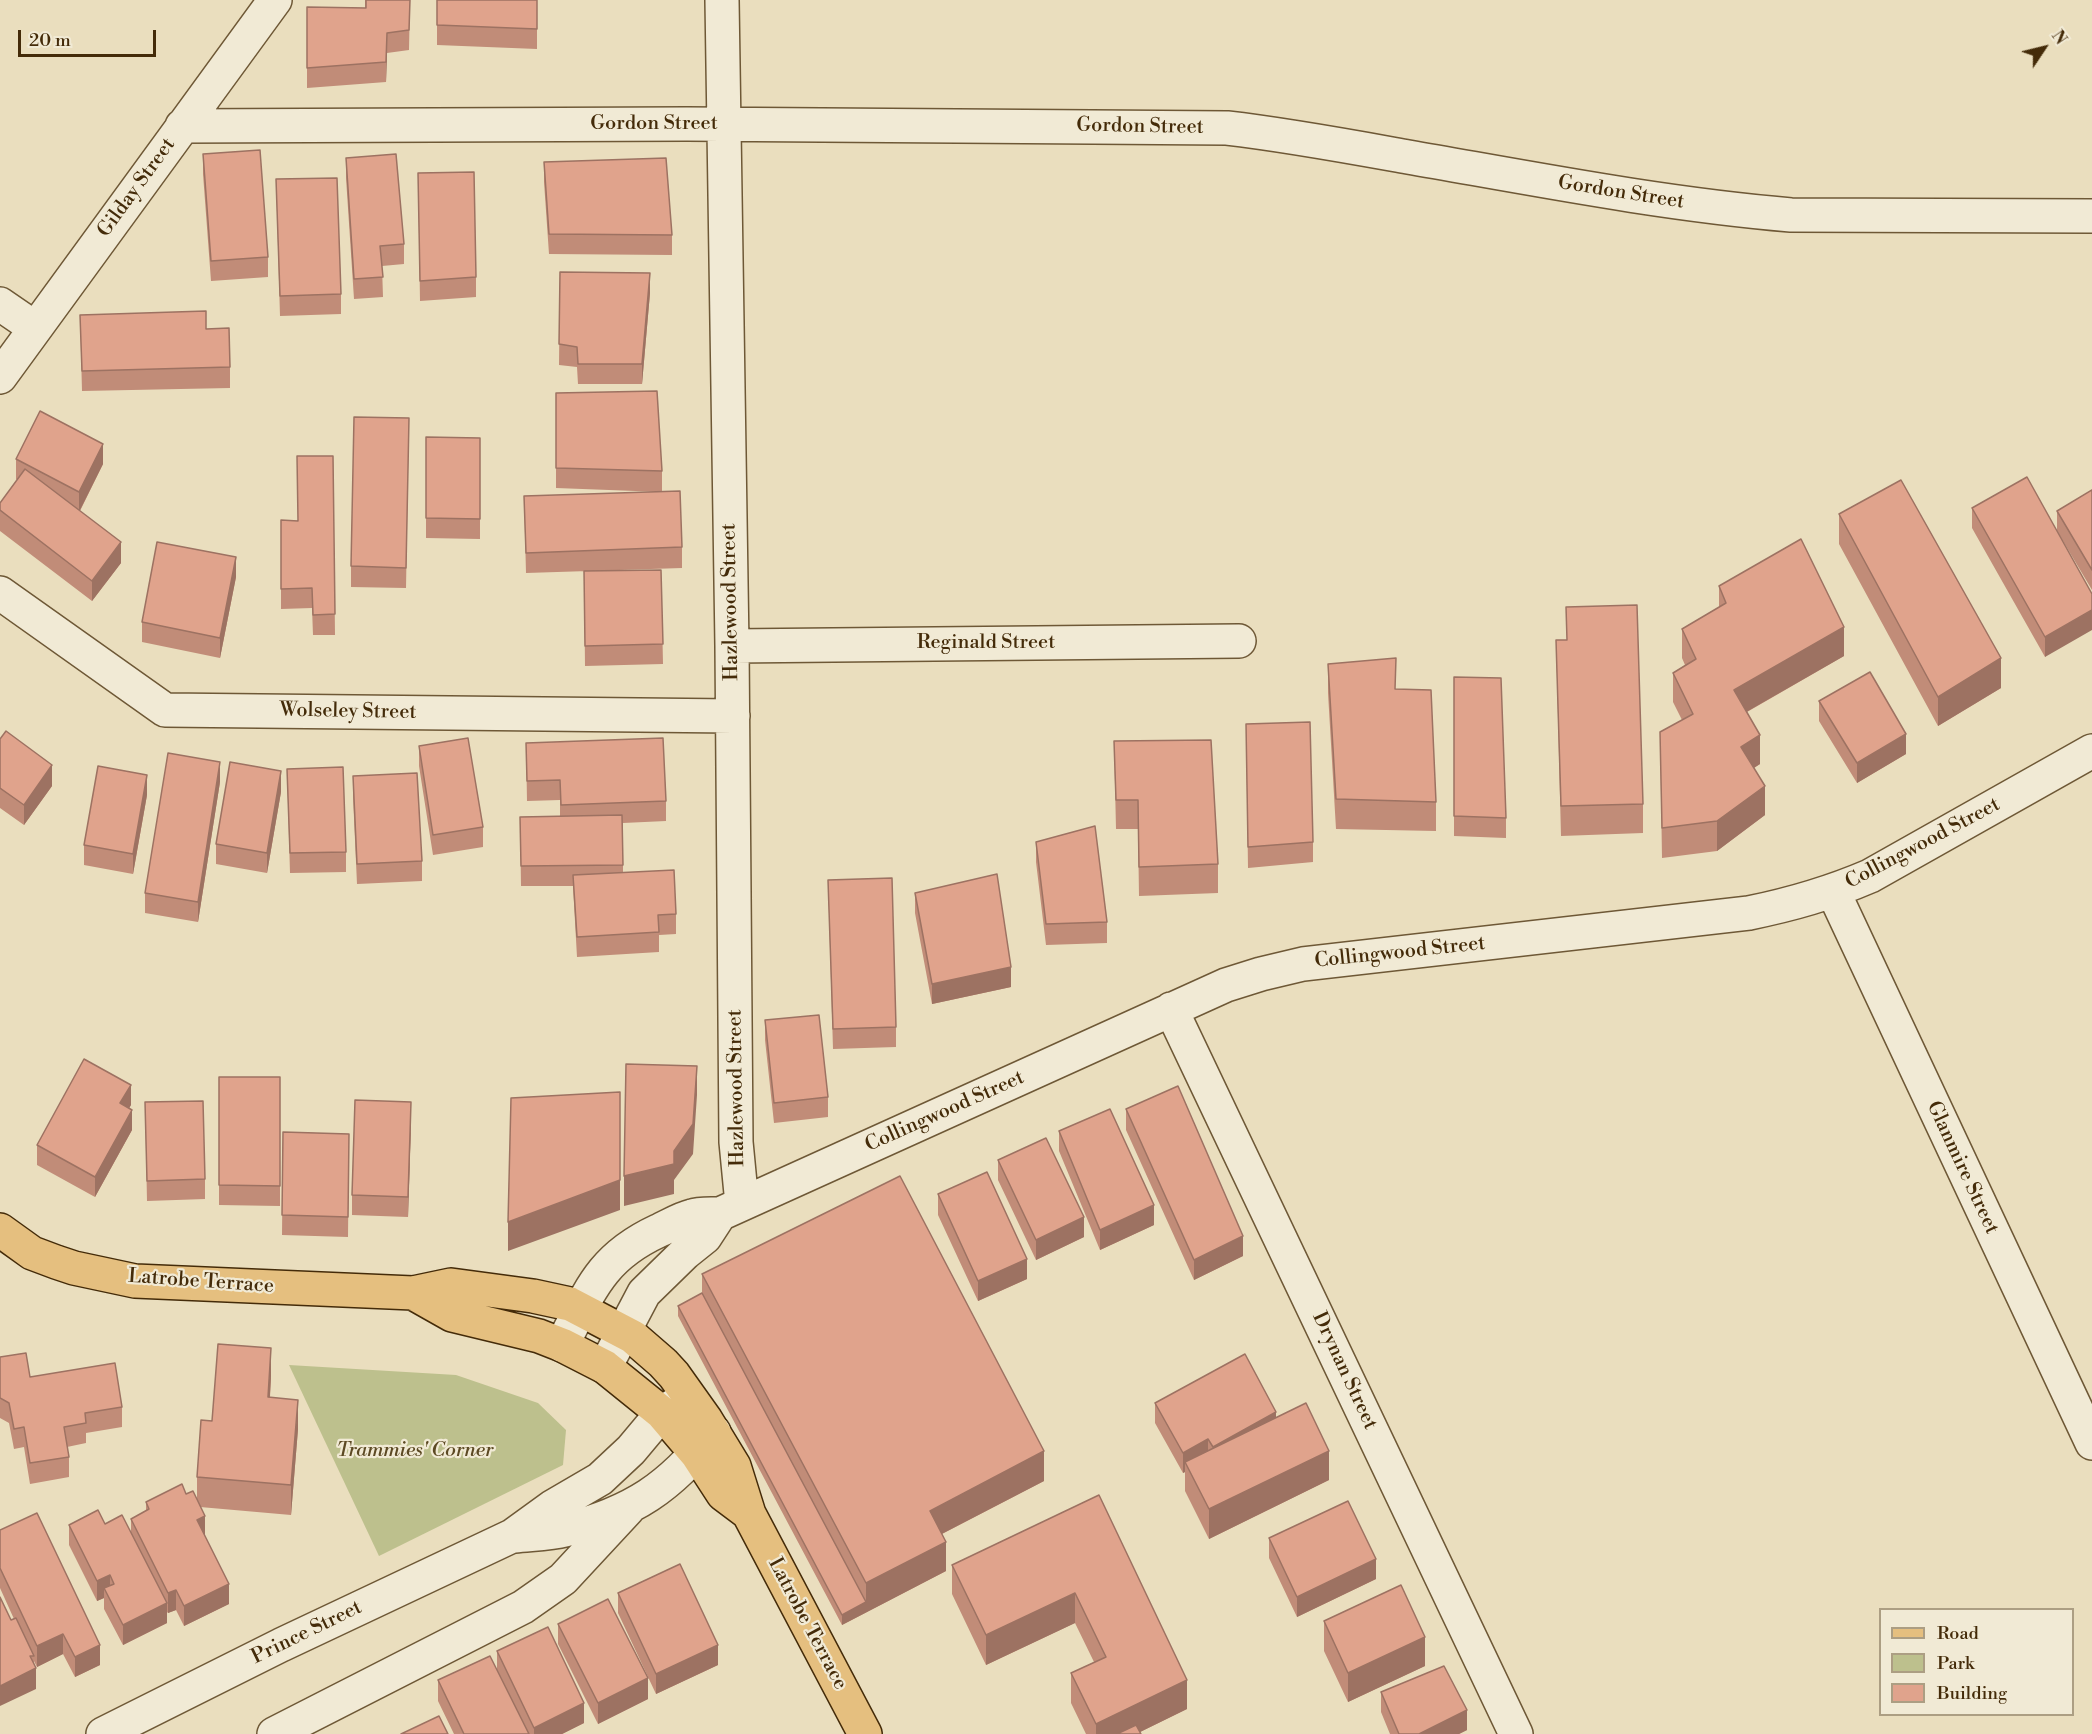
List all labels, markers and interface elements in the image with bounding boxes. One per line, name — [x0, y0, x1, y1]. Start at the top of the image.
scale bar — [21, 18, 159, 56]
north arrow — [2014, 18, 2074, 78]
text: N — [2047, 27, 2071, 49]
text: 20 m — [29, 29, 71, 52]
street label: Gordon Street — [590, 112, 718, 136]
street label: Gordon Street — [1076, 114, 1204, 140]
street label: Gilday Street — [93, 134, 181, 242]
street label: Gordon Street — [1556, 171, 1686, 215]
street label: Hazlewood Street — [718, 523, 744, 681]
street label: Reginald Street — [917, 631, 1055, 655]
street label: Wolseley Street — [279, 699, 417, 725]
street label: Collingwood Street — [1842, 793, 2004, 895]
street label: Collingwood Street — [1313, 932, 1487, 974]
street label: Hazlewood Street — [724, 1009, 750, 1167]
street label: Collingwood Street — [862, 1066, 1028, 1158]
street label: Glanmire Street — [1921, 1098, 2003, 1238]
street label: Latrobe Terrace — [127, 1265, 275, 1299]
street label: Drynan Street — [1306, 1308, 1382, 1434]
park label: Trammies' Corner — [337, 1439, 493, 1463]
street label: Latrobe Terrace — [762, 1554, 852, 1694]
street label: Prince Street — [248, 1596, 366, 1670]
legend — [1879, 1608, 2074, 1716]
text: Road — [1937, 1622, 1979, 1645]
text: Park — [1937, 1652, 1974, 1675]
text: Building — [1937, 1682, 2007, 1705]

